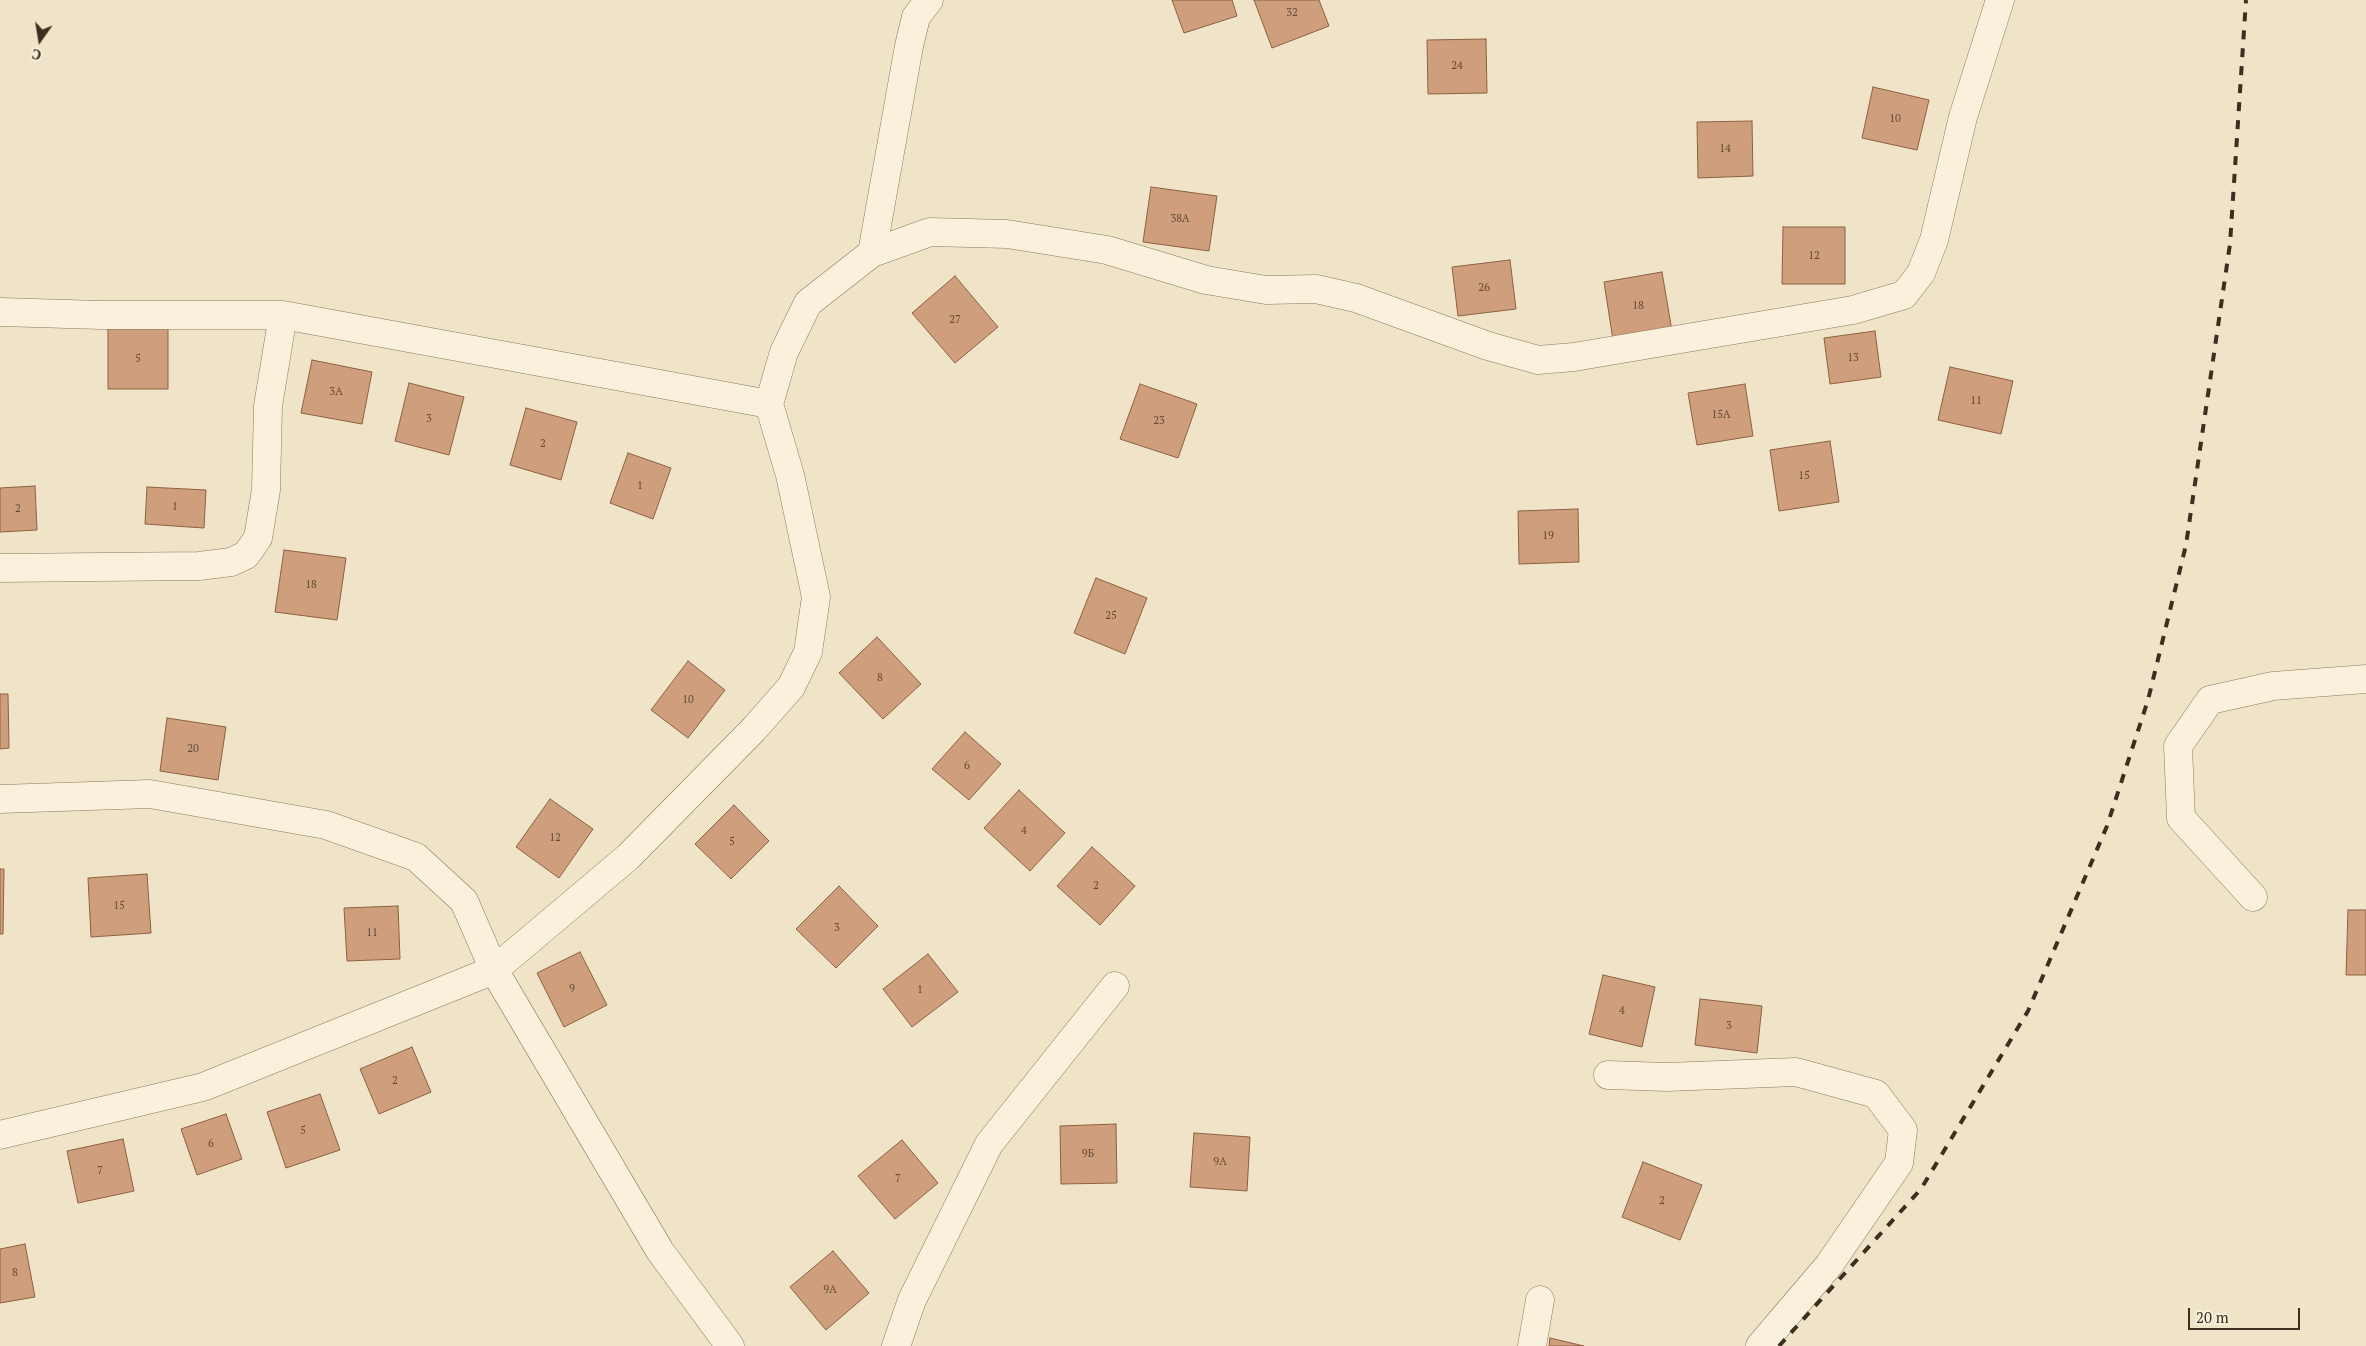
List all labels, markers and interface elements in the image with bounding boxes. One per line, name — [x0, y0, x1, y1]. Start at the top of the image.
house number: 32 — [1286, 6, 1298, 20]
north arrow — [15, 15, 65, 65]
text: С — [30, 45, 43, 65]
house number: 24 — [1451, 59, 1463, 73]
house number: 10 — [1889, 112, 1901, 126]
house number: 14 — [1719, 142, 1731, 156]
house number: 38А — [1170, 212, 1190, 226]
house number: 12 — [1808, 249, 1820, 263]
house number: 26 — [1478, 281, 1490, 295]
house number: 18 — [1632, 299, 1644, 313]
house number: 27 — [949, 313, 961, 327]
house number: 13 — [1847, 351, 1859, 365]
house number: 5 — [135, 352, 141, 366]
house number: 3А — [329, 385, 343, 399]
house number: 11 — [1970, 394, 1982, 408]
house number: 15А — [1711, 408, 1731, 422]
house number: 3 — [426, 412, 432, 426]
house number: 23 — [1153, 414, 1165, 428]
house number: 2 — [540, 437, 546, 451]
house number: 15 — [1798, 469, 1810, 483]
house number: 1 — [637, 479, 643, 493]
house number: 1 — [172, 500, 178, 514]
house number: 2 — [15, 502, 21, 516]
house number: 19 — [1542, 529, 1554, 543]
house number: 18 — [305, 578, 317, 592]
house number: 25 — [1105, 609, 1117, 623]
house number: 8 — [877, 671, 883, 685]
house number: 10 — [682, 693, 694, 707]
house number: 20 — [187, 742, 199, 756]
house number: 6 — [964, 759, 970, 773]
house number: 4 — [1021, 824, 1027, 838]
house number: 12 — [549, 831, 561, 845]
house number: 5 — [729, 835, 735, 849]
house number: 2 — [1093, 879, 1099, 893]
house number: 15 — [113, 899, 125, 913]
house number: 3 — [834, 921, 840, 935]
house number: 11 — [366, 926, 378, 940]
house number: 9 — [569, 982, 575, 996]
house number: 1 — [917, 983, 923, 997]
house number: 4 — [1619, 1004, 1625, 1018]
house number: 3 — [1726, 1019, 1732, 1033]
house number: 2 — [392, 1074, 398, 1088]
house number: 5 — [300, 1124, 306, 1138]
house number: 6 — [208, 1137, 214, 1151]
house number: 9Б — [1082, 1147, 1094, 1161]
house number: 9А — [1213, 1155, 1227, 1169]
house number: 7 — [97, 1164, 103, 1178]
house number: 7 — [895, 1172, 901, 1186]
house number: 2 — [1659, 1194, 1665, 1208]
house number: 8 — [12, 1266, 18, 1280]
house number: 9А — [823, 1283, 837, 1297]
scale bar — [2191, 1298, 2304, 1330]
text: 20 m — [2196, 1307, 2229, 1327]

